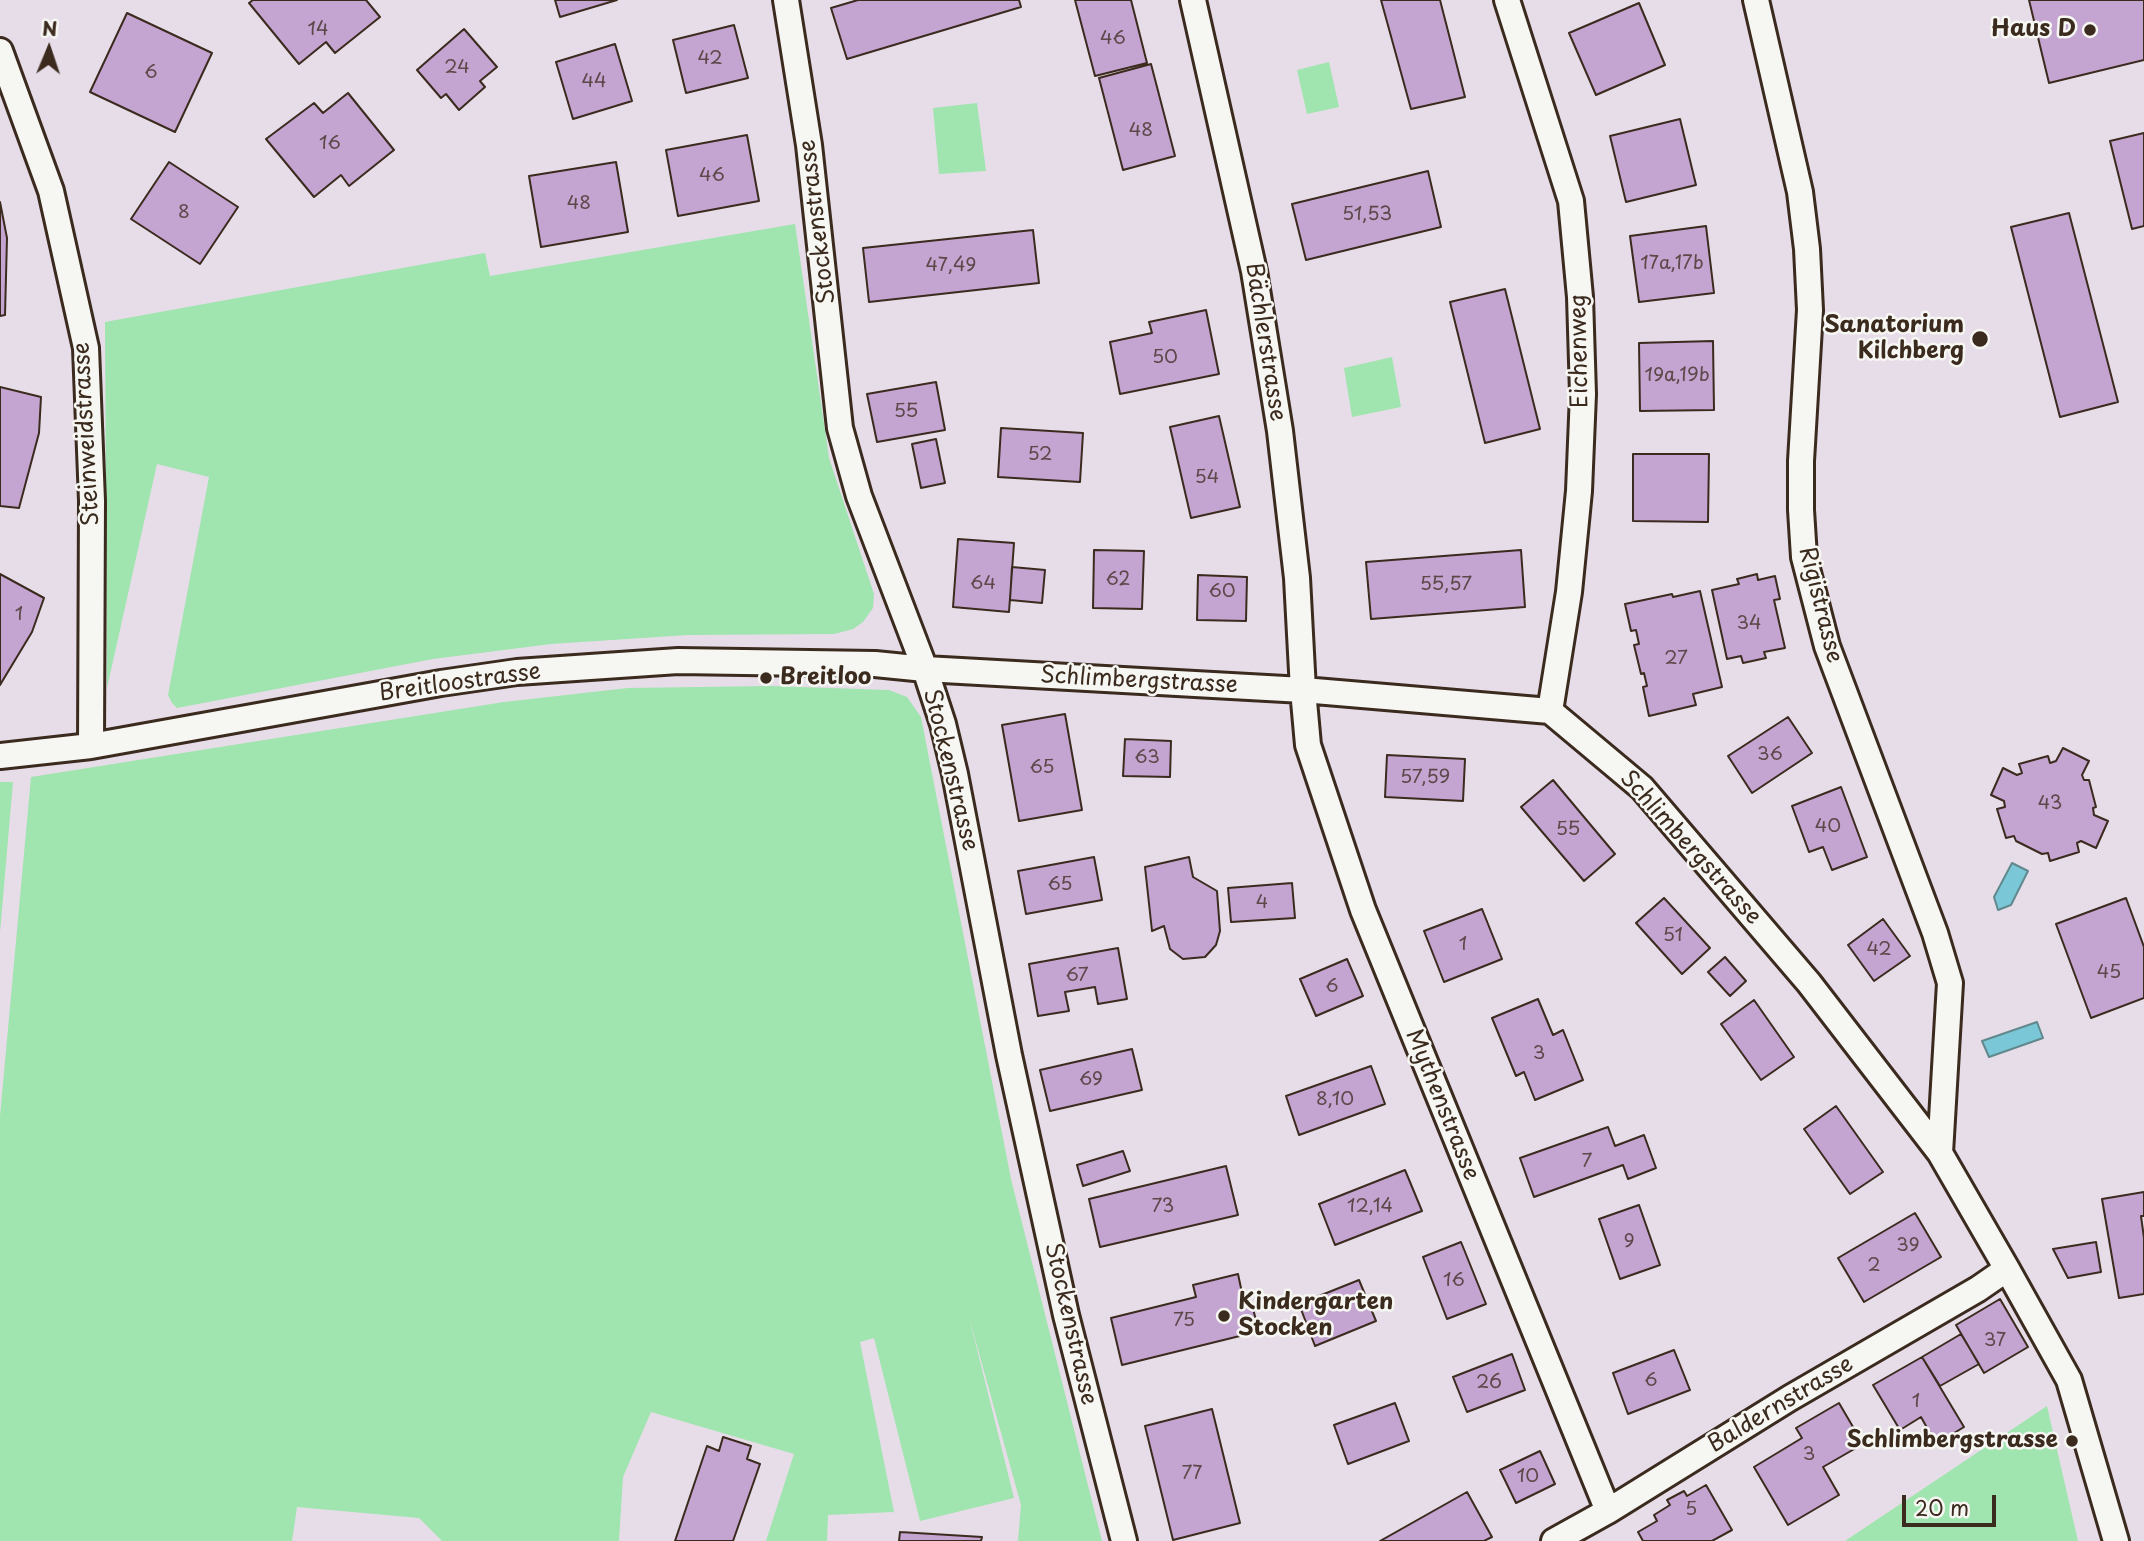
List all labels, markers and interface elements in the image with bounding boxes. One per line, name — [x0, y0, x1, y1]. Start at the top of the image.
north arrow — [14, 14, 84, 84]
text: N — [42, 14, 58, 42]
place label: Haus D — [1991, 16, 2076, 44]
house number: 14 — [307, 19, 329, 41]
marker: Haus D — [2082, 22, 2098, 38]
house number: 46 — [1100, 28, 1126, 50]
house number: 42 — [697, 48, 723, 70]
house number: 24 — [444, 57, 470, 79]
house number: 6 — [144, 62, 158, 84]
house number: 44 — [581, 71, 607, 93]
house number: 48 — [1129, 120, 1153, 142]
house number: 16 — [319, 133, 341, 155]
street label: Stockenstrasse — [794, 138, 842, 306]
house number: 46 — [699, 165, 725, 187]
house number: 48 — [567, 193, 591, 215]
house number: 8 — [178, 202, 190, 224]
house number: 51,53 — [1342, 204, 1392, 226]
house number: 17a,17b — [1640, 253, 1704, 275]
house number: 47,49 — [926, 255, 976, 277]
street label: Bächlerstrasse — [1239, 261, 1291, 423]
street label: Eichenweg — [1565, 294, 1595, 408]
place label: Sanatorium Kilchberg — [1824, 312, 1964, 366]
marker: Sanatorium Kilchberg — [1970, 329, 1990, 349]
street label: Steinweidstrasse — [68, 341, 106, 527]
house number: 50 — [1152, 347, 1178, 369]
house number: 19a,19b — [1644, 365, 1710, 387]
house number: 55 — [894, 401, 918, 423]
house number: 52 — [1027, 444, 1053, 466]
house number: 54 — [1195, 467, 1219, 489]
street label: Rigistrasse — [1792, 544, 1848, 666]
house number: 62 — [1106, 569, 1130, 591]
house number: 64 — [970, 573, 996, 595]
house number: 55,57 — [1420, 574, 1472, 596]
house number: 60 — [1208, 581, 1236, 603]
house number: 1 — [15, 604, 23, 626]
house number: 34 — [1736, 613, 1762, 635]
house number: 27 — [1664, 648, 1688, 670]
street label: Breitloostrasse — [377, 658, 543, 708]
street label: Schlimbergstrasse — [1039, 662, 1239, 700]
place label: Breitloo — [780, 664, 872, 692]
marker: Breitloo — [758, 670, 774, 686]
street label: Stockenstrasse — [917, 686, 983, 854]
house number: 36 — [1757, 744, 1783, 766]
house number: 63 — [1134, 747, 1160, 769]
house number: 65 — [1029, 757, 1055, 779]
street label: Schlimbergstrasse — [1613, 765, 1767, 931]
house number: 57,59 — [1400, 767, 1450, 789]
house number: 43 — [2038, 793, 2062, 815]
house number: 40 — [1815, 816, 1841, 838]
house number: 55 — [1556, 819, 1580, 841]
house number: 65 — [1047, 874, 1073, 896]
house number: 4 — [1256, 892, 1268, 914]
house number: 51 — [1663, 925, 1683, 947]
house number: 1 — [1459, 934, 1467, 956]
house number: 42 — [1866, 939, 1892, 961]
house number: 45 — [2097, 962, 2121, 984]
house number: 67 — [1065, 965, 1089, 987]
house number: 6 — [1325, 976, 1339, 998]
street label: Mythenstrasse — [1399, 1026, 1485, 1184]
house number: 3 — [1533, 1043, 1545, 1065]
house number: 69 — [1079, 1069, 1103, 1091]
house number: 8,10 — [1316, 1089, 1354, 1111]
house number: 7 — [1582, 1151, 1592, 1173]
house number: 73 — [1152, 1196, 1174, 1218]
house number: 12,14 — [1347, 1196, 1393, 1218]
house number: 9 — [1623, 1231, 1635, 1253]
house number: 39 — [1896, 1235, 1920, 1257]
street label: Stockenstrasse — [1038, 1240, 1102, 1408]
house number: 2 — [1867, 1255, 1881, 1277]
house number: 16 — [1443, 1270, 1465, 1292]
place label: Kindergarten Stocken — [1238, 1289, 1393, 1343]
marker: Kindergarten Stocken — [1216, 1308, 1232, 1324]
house number: 75 — [1173, 1310, 1195, 1332]
house number: 37 — [1984, 1330, 2006, 1352]
street label: Baldernstrasse — [1703, 1351, 1859, 1459]
house number: 6 — [1644, 1370, 1658, 1392]
house number: 26 — [1476, 1372, 1502, 1394]
house number: 1 — [1912, 1391, 1920, 1413]
place label: Schlimbergstrasse — [1846, 1427, 2058, 1455]
marker: Schlimbergstrasse — [2064, 1433, 2080, 1449]
house number: 3 — [1803, 1444, 1815, 1466]
house number: 77 — [1182, 1463, 1202, 1485]
house number: 10 — [1517, 1466, 1539, 1488]
scale bar — [1906, 1482, 2000, 1526]
text: 20 m — [1915, 1491, 1969, 1523]
house number: 5 — [1685, 1499, 1697, 1521]

